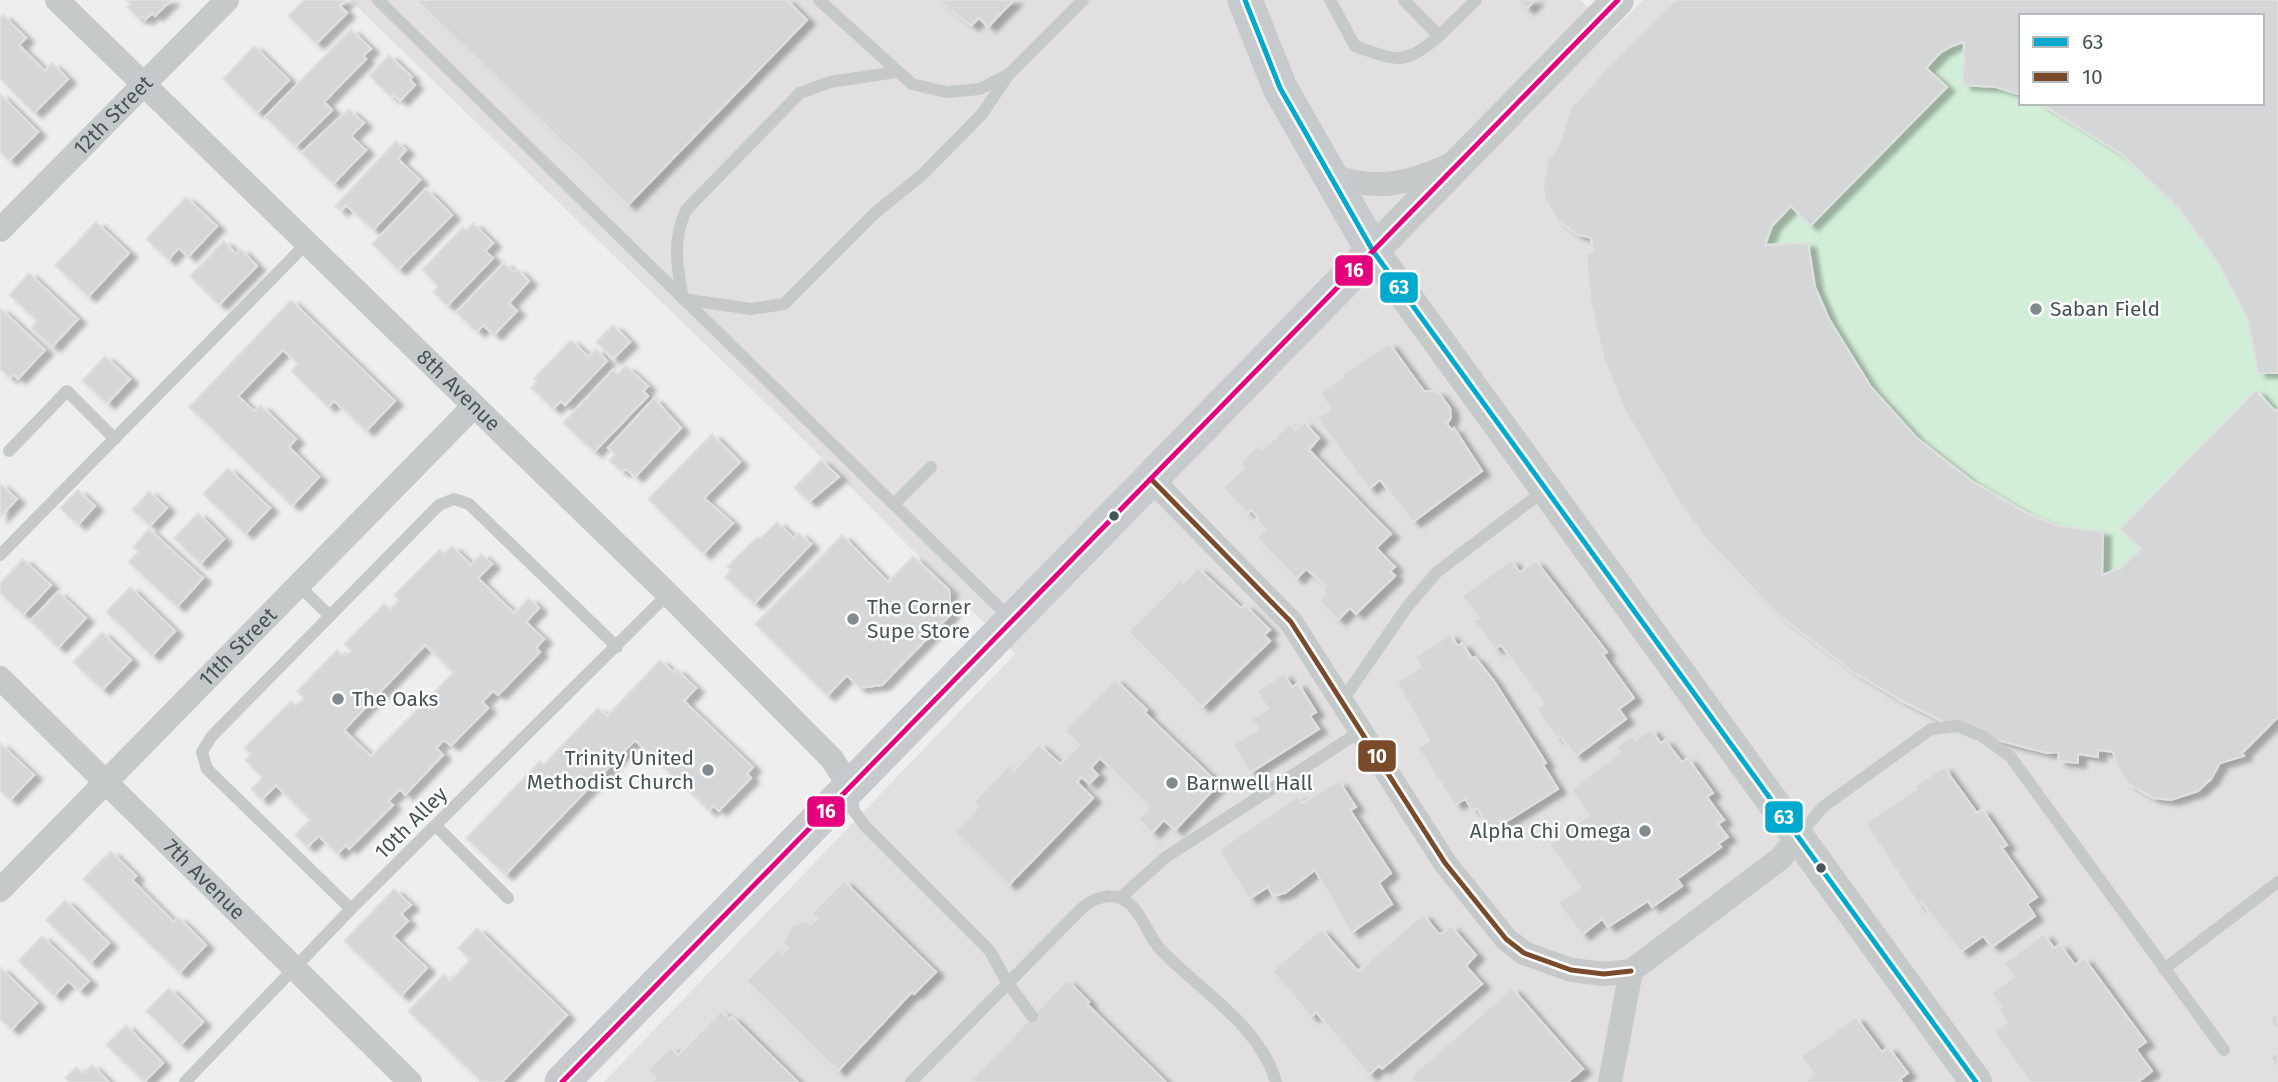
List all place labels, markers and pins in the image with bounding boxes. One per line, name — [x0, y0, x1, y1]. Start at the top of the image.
place label: Saban Field — [2050, 296, 2160, 322]
marker: Saban Field — [2028, 301, 2044, 317]
unlabelled marker — [1107, 509, 1121, 523]
place label: The Corner Supe Store — [867, 594, 971, 644]
marker: The Corner Supe Store — [845, 611, 861, 627]
place label: The Oaks — [352, 686, 439, 712]
marker: The Oaks — [330, 691, 346, 707]
place label: Trinity United Methodist Church — [527, 745, 694, 795]
marker: Trinity United Methodist Church — [700, 762, 716, 778]
place label: Barnwell Hall — [1186, 770, 1313, 796]
marker: Barnwell Hall — [1164, 775, 1180, 791]
place label: Alpha Chi Omega — [1470, 818, 1631, 844]
marker: Alpha Chi Omega — [1637, 823, 1653, 839]
unlabelled marker — [1814, 861, 1828, 875]

